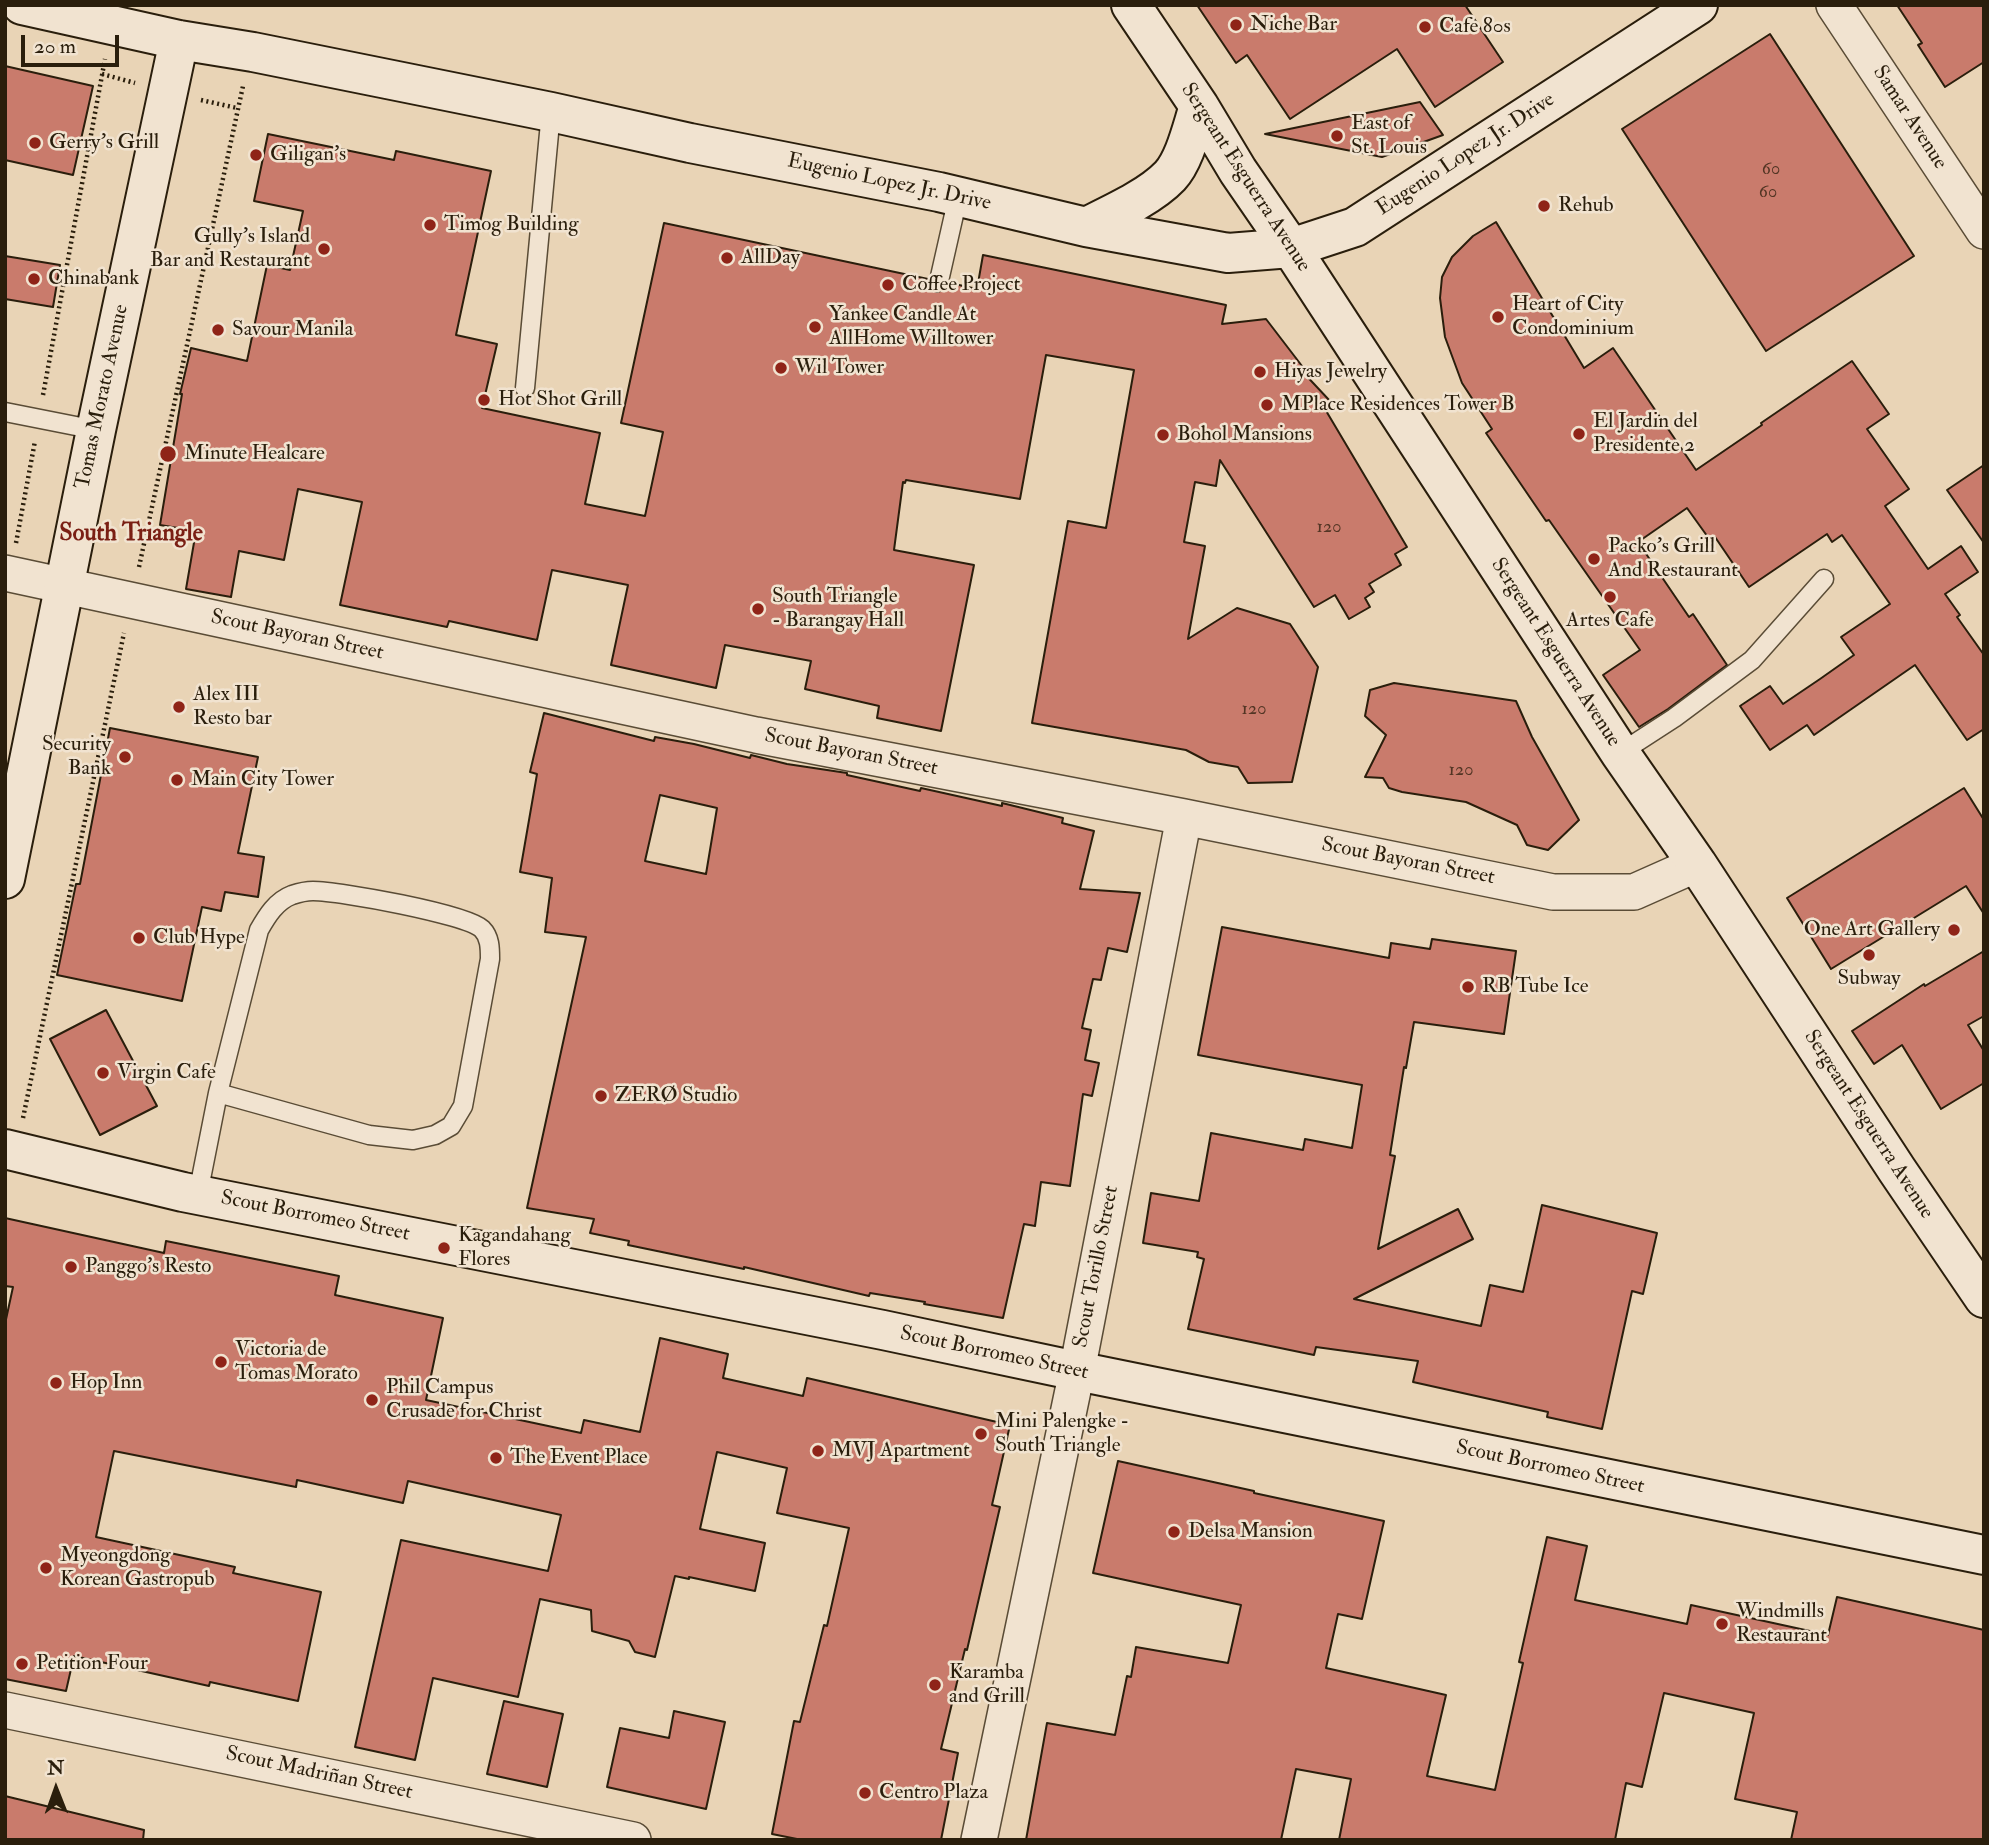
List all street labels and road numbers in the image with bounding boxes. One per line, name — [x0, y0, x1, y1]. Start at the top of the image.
street label: Samar Avenue — [1866, 62, 1952, 174]
street label: Sergeant Esguerra Avenue — [1175, 79, 1315, 277]
street label: Eugenio Lopez Jr. Drive — [1372, 88, 1560, 222]
street label: Eugenio Lopez Jr. Drive — [785, 149, 993, 217]
street label: Tomas Morato Avenue — [71, 302, 135, 492]
street label: Sergeant Esguerra Avenue — [1485, 554, 1625, 752]
street label: Scout Bayoran Street — [208, 605, 386, 667]
street label: Scout Bayoran Street — [762, 724, 940, 782]
street label: Scout Bayoran Street — [1319, 833, 1497, 891]
street label: Sergeant Esguerra Avenue — [1798, 1026, 1938, 1224]
street label: Scout Torillo Street — [1069, 1184, 1125, 1350]
street label: Scout Borromeo Street — [218, 1186, 412, 1248]
street label: Scout Borromeo Street — [898, 1322, 1090, 1386]
street label: Scout Borromeo Street — [1454, 1436, 1646, 1500]
street label: Scout Madriñan Street — [223, 1742, 415, 1806]

